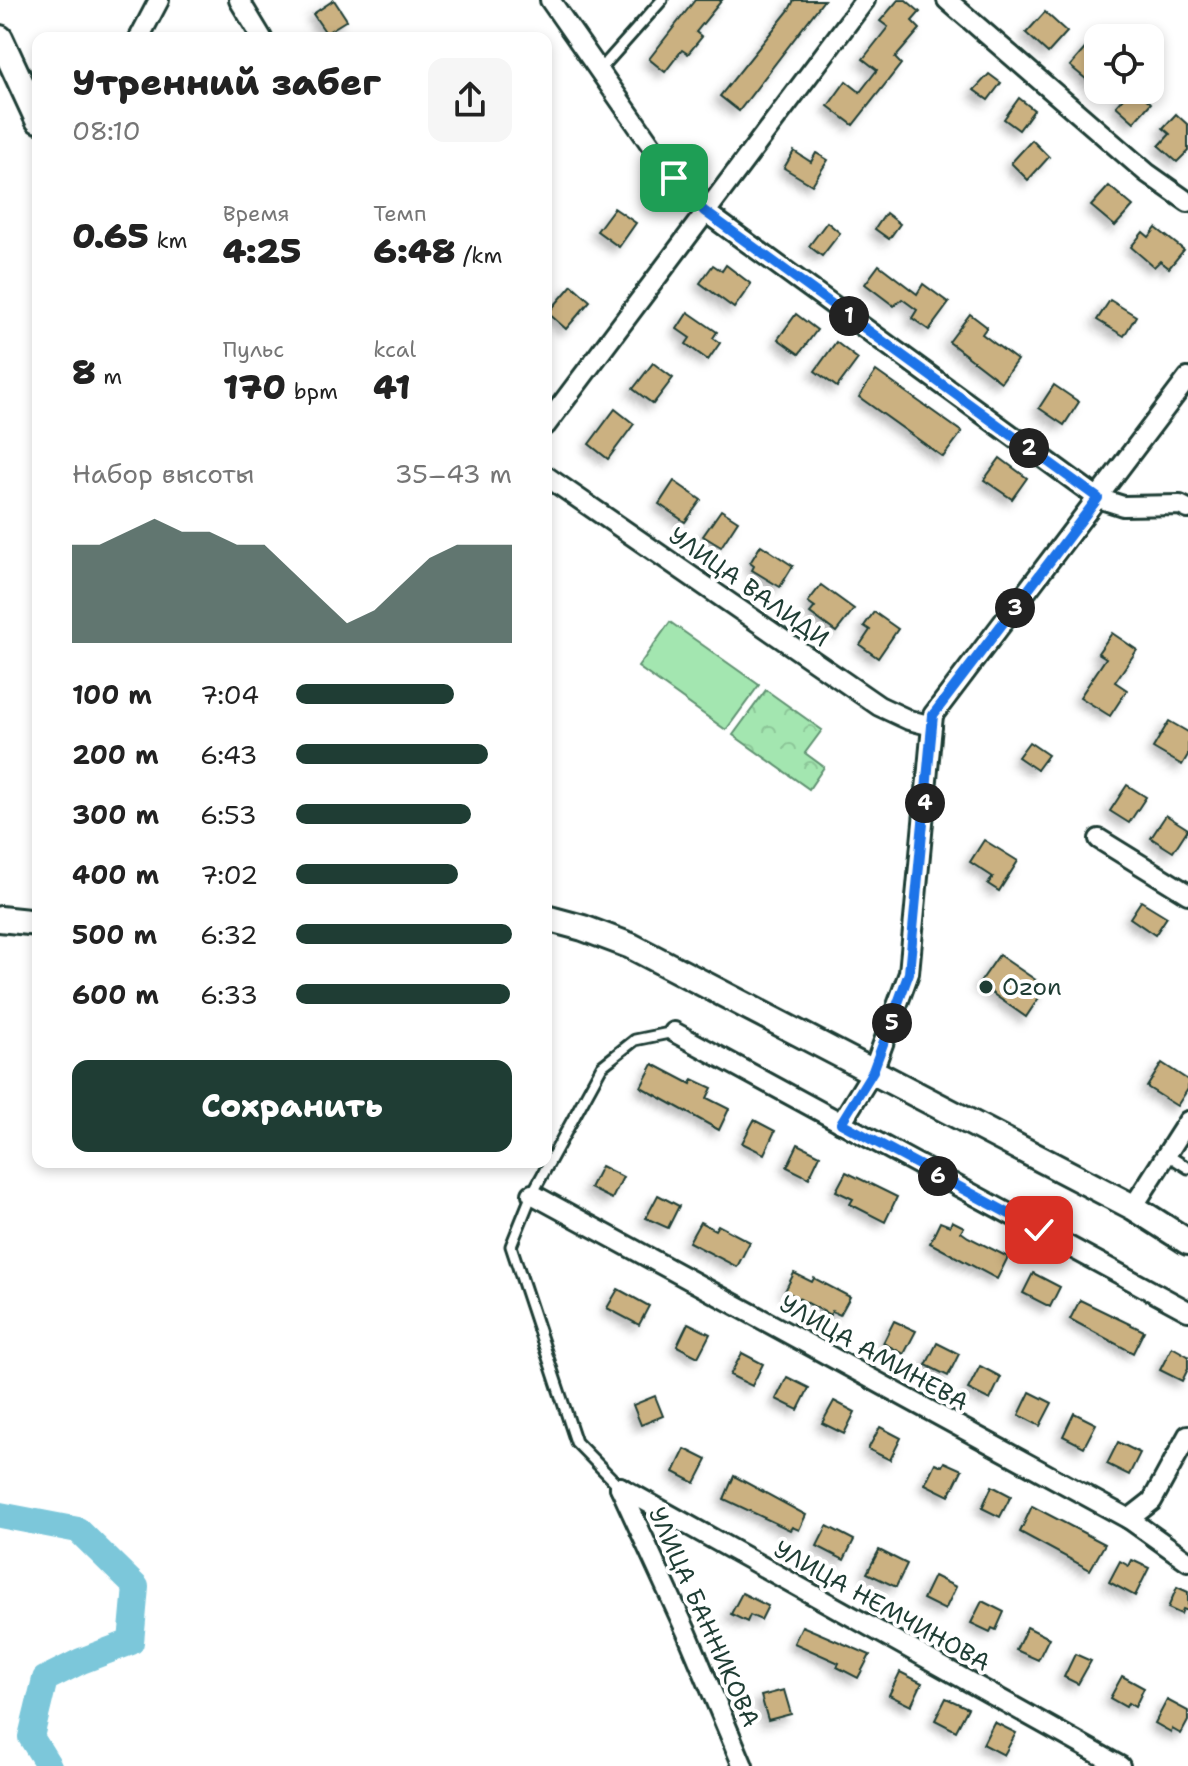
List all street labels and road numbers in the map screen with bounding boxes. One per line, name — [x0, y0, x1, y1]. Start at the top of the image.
street label: УЛИЦА ВАЛИДИ — [662, 520, 836, 654]
street label: УЛИЦА АМИНЕВА — [774, 1288, 974, 1418]
street label: УЛИЦА БАННИКОВА — [641, 1502, 767, 1732]
street label: УЛИЦА НЕМЧИНОВА — [768, 1533, 996, 1679]

